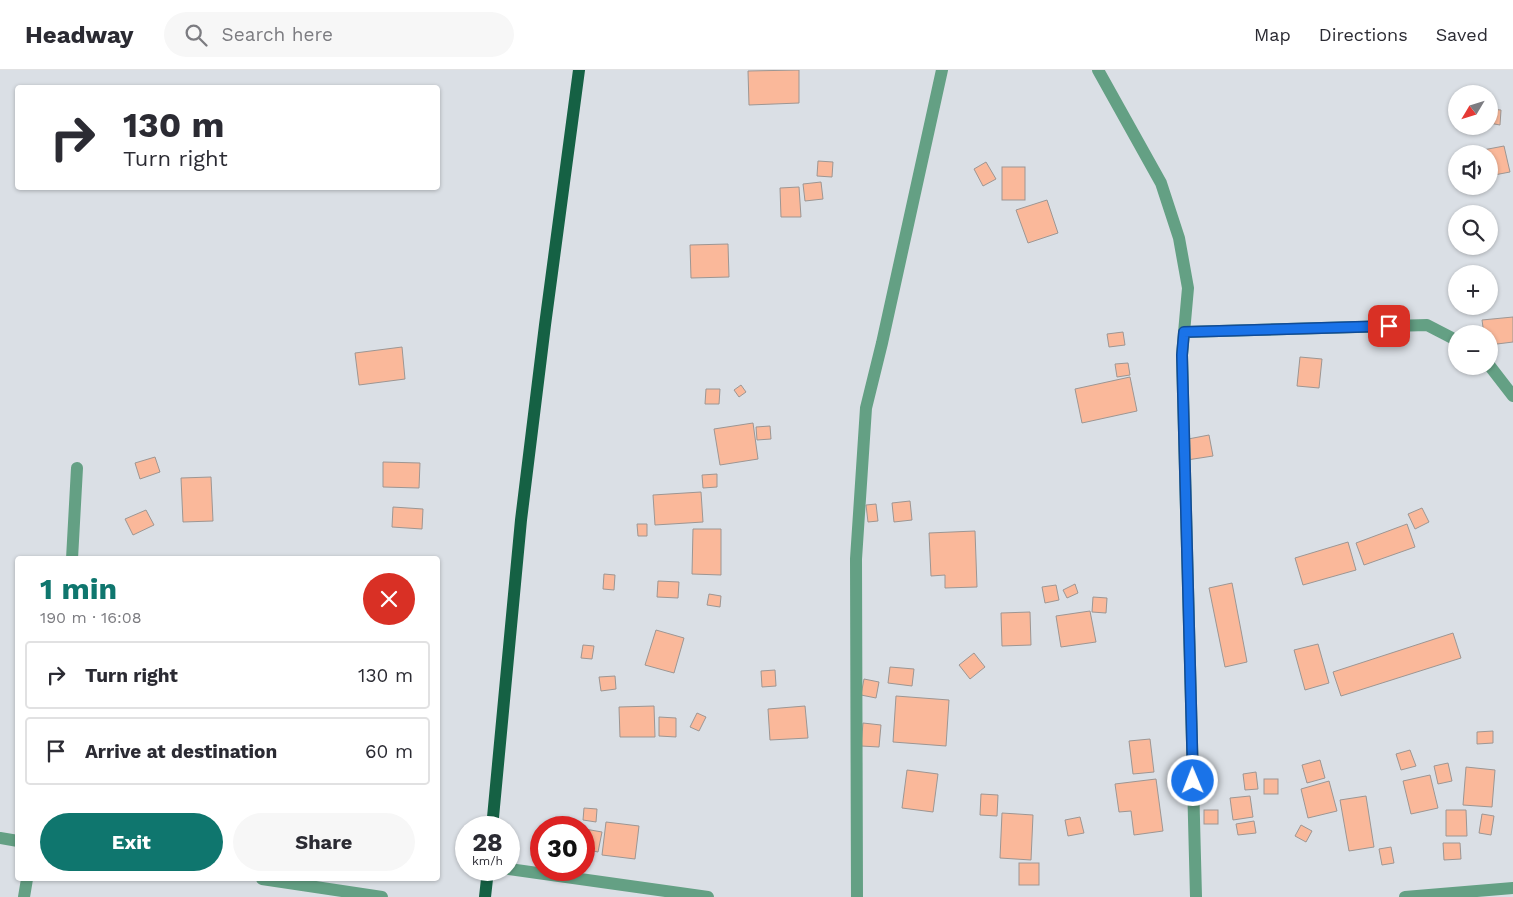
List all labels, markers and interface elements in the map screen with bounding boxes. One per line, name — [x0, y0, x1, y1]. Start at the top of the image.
search box — [164, 12, 514, 57]
text: Headway — [25, 21, 134, 49]
icon: search — [182, 21, 210, 49]
text: Search here — [222, 23, 333, 46]
text: Map — [1254, 24, 1291, 45]
text: Directions — [1319, 24, 1408, 45]
text: Saved — [1436, 24, 1488, 45]
north arrow — [1448, 85, 1498, 135]
map controls — [1448, 85, 1498, 375]
text: 130 m — [123, 104, 224, 146]
icon: right — [40, 105, 105, 170]
button: sound — [1448, 145, 1498, 195]
text: Turn right — [123, 146, 228, 171]
button: search — [1448, 205, 1498, 255]
button: + — [1448, 265, 1498, 315]
pin — [1368, 305, 1410, 347]
icon: arrive — [1375, 312, 1403, 340]
button: − — [1448, 325, 1498, 375]
text: 1 min — [40, 571, 117, 606]
button: close — [363, 573, 415, 625]
text: 190 m · 16:08 — [40, 608, 142, 627]
icon: right — [42, 661, 70, 689]
text: Turn right — [85, 664, 178, 687]
text: 130 m — [358, 664, 413, 687]
icon: arrive — [42, 737, 70, 765]
text: Arrive at destination — [85, 740, 277, 763]
text: 60 m — [365, 740, 413, 763]
position arrow — [1166, 754, 1218, 806]
button: Exit — [40, 813, 223, 871]
button: Share — [233, 813, 415, 871]
speed limit sign: 30 — [530, 816, 595, 881]
text: 28 — [472, 828, 503, 857]
text: km/h — [472, 854, 503, 868]

